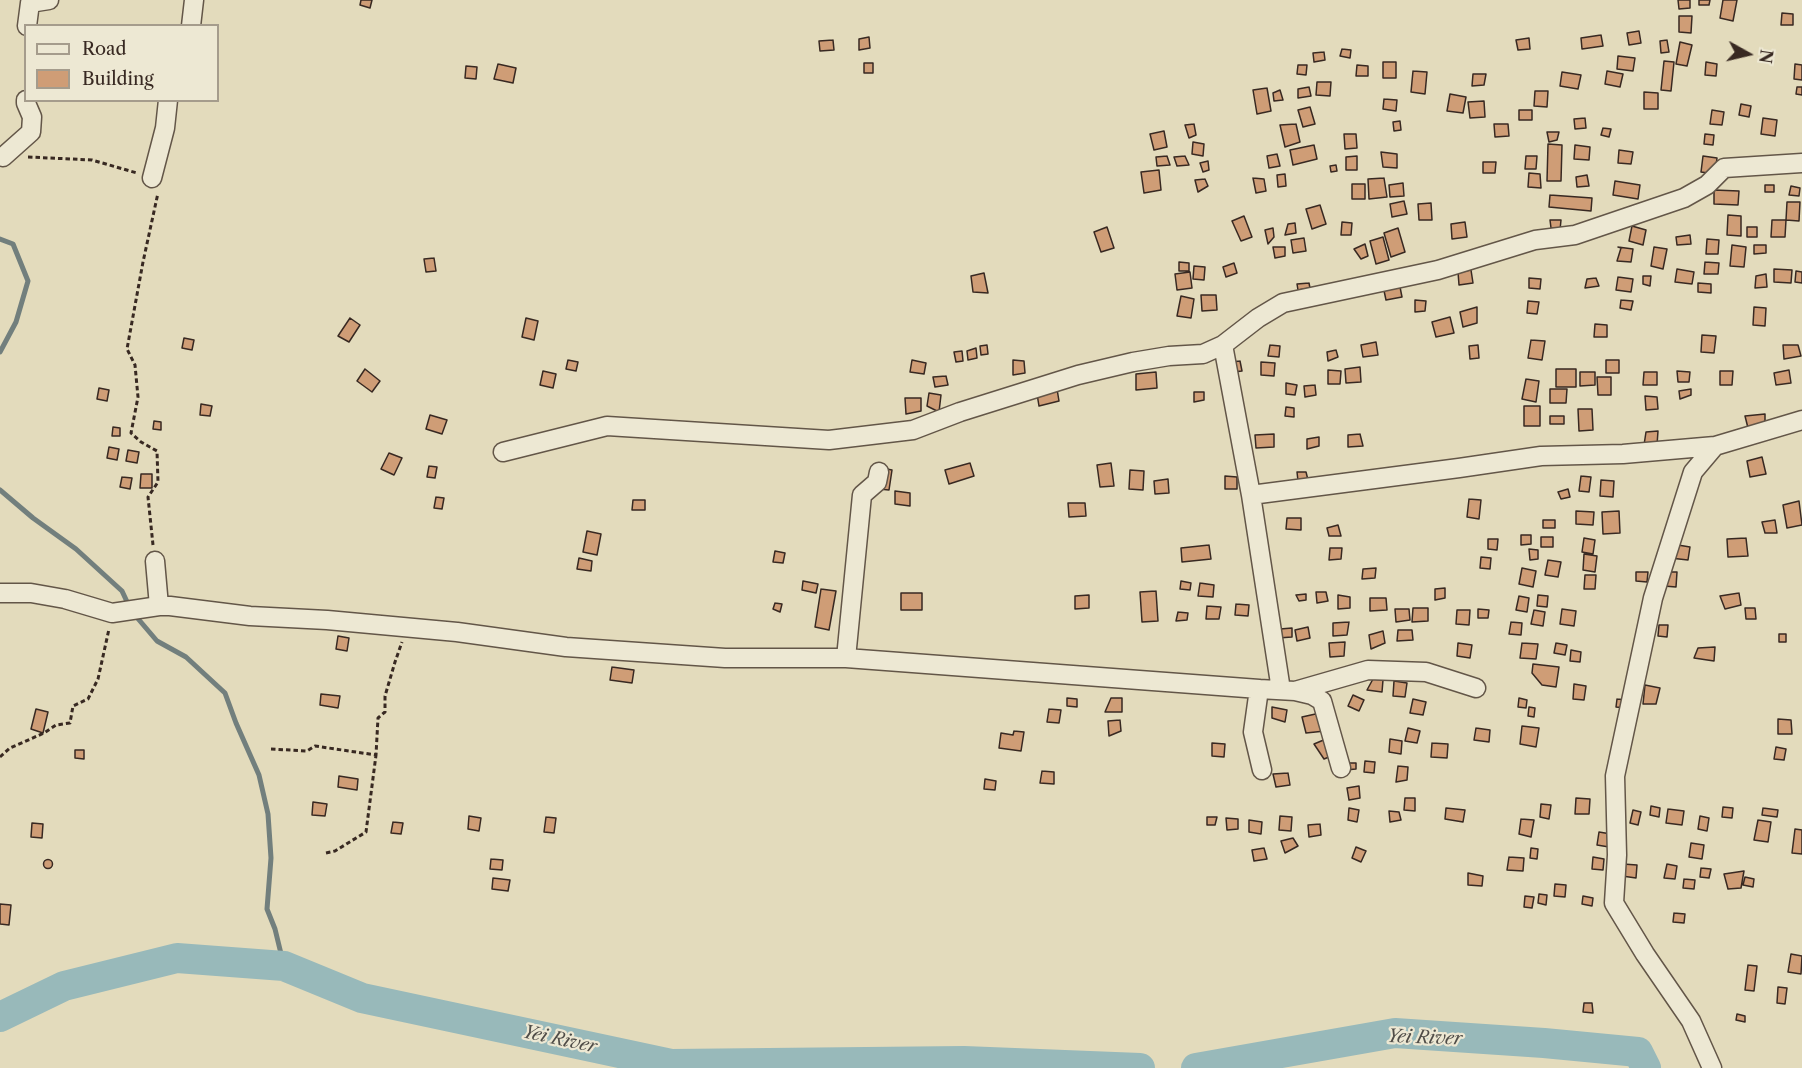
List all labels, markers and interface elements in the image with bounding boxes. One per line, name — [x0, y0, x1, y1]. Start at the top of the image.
legend — [24, 24, 219, 102]
north arrow — [1718, 24, 1778, 84]
text: Road — [82, 38, 127, 60]
text: N — [1755, 48, 1777, 65]
text: Building — [82, 68, 154, 90]
water label: Yei River — [521, 1022, 599, 1058]
water label: Yei River — [1387, 1026, 1463, 1050]

